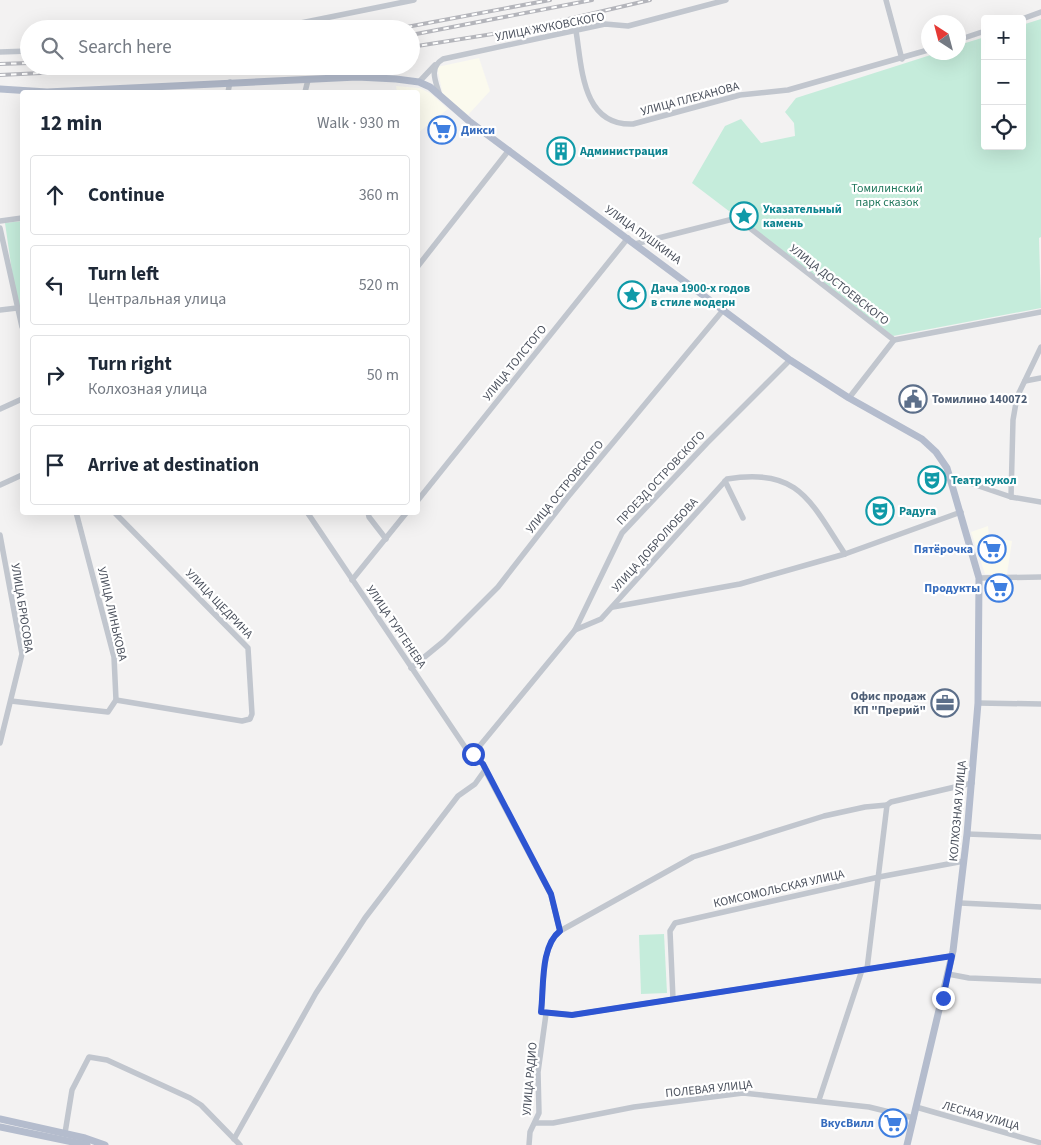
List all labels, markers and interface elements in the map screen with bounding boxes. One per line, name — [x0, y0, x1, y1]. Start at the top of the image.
street label: УЛИЦА ЖУКОВСКОГО — [494, 8, 606, 46]
north arrow — [921, 15, 966, 60]
map controls — [981, 15, 1026, 150]
button: + — [981, 15, 1026, 60]
search box — [20, 20, 420, 75]
icon: search — [38, 34, 66, 62]
text: Search here — [78, 34, 172, 61]
button: − — [981, 60, 1026, 105]
street label: УЛИЦА ПЛЕХАНОВА — [639, 78, 742, 120]
button: locate — [981, 105, 1026, 150]
text: 12 min — [40, 108, 102, 138]
text: Walk · 930 m — [317, 112, 400, 134]
supermarket icon: Дикси — [427, 115, 457, 145]
place label: Дикси — [461, 122, 495, 139]
building icon: Администрация — [546, 136, 576, 166]
place label: Администрация — [579, 143, 668, 160]
park label: Томилинский парк сказок — [851, 180, 923, 211]
icon: ahead — [41, 181, 69, 209]
text: Continue — [88, 182, 165, 209]
text: 360 m — [359, 184, 399, 206]
street label: УЛИЦА ПУШКИНА — [601, 201, 685, 269]
place icon: Указательный камень — [729, 201, 759, 231]
place label: Указательный камень — [763, 201, 842, 232]
street label: УЛИЦА ДОСТОЕВСКОГО — [786, 241, 892, 329]
text: Turn left — [88, 261, 159, 288]
icon: left — [41, 271, 69, 299]
text: 520 m — [359, 274, 399, 296]
place icon: Дача 1900-х годов в стиле модерн — [617, 280, 647, 310]
place label: Дача 1900-х годов в стиле модерн — [651, 280, 750, 311]
text: Центральная улица — [88, 288, 226, 310]
street label: УЛИЦА ТОЛСТОГО — [479, 321, 551, 405]
text: Turn right — [88, 351, 172, 378]
icon: right — [41, 361, 69, 389]
text: 50 m — [367, 364, 399, 386]
text: Колхозная улица — [88, 378, 207, 400]
public building icon: Томилино 140072 — [898, 384, 928, 414]
place label: Томилино 140072 — [932, 391, 1027, 408]
street label: ПРОЕЗД ОСТРОВСКОГО — [613, 427, 709, 529]
street label: УЛИЦА ОСТРОВСКОГО — [522, 437, 608, 537]
icon: arrive — [41, 451, 69, 479]
text: Arrive at destination — [88, 452, 259, 479]
theatre icon: Театр кукол — [917, 465, 947, 495]
place label: Театр кукол — [951, 472, 1017, 489]
street label: УЛИЦА ДОБРОЛЮБОВА — [608, 494, 702, 596]
theatre icon: Радуга — [865, 496, 895, 526]
place label: Радуга — [899, 503, 936, 520]
supermarket icon: Пятёрочка — [977, 534, 1007, 564]
place label: Пятёрочка — [914, 541, 973, 558]
street label: УЛИЦА БРЮСОВА — [7, 562, 38, 654]
street label: УЛИЦА ЛИНЬКОВА — [93, 565, 131, 663]
street label: УЛИЦА ЩЕДРИНА — [181, 565, 257, 643]
supermarket icon: Продукты — [984, 573, 1014, 603]
place label: Продукты — [924, 580, 980, 597]
street label: УЛИЦА ТУРГЕНЕВА — [362, 582, 430, 672]
place label: Офис продаж КП "Прерий" — [850, 688, 927, 719]
office icon: Офис продаж КП "Прерий" — [930, 688, 960, 718]
route start — [462, 743, 485, 766]
street label: КОЛХОЗНАЯ УЛИЦА — [945, 759, 971, 862]
street label: КОМСОМОЛЬСКАЯ УЛИЦА — [712, 866, 847, 912]
route end — [932, 987, 955, 1010]
street label: УЛИЦА РАДИО — [518, 1042, 542, 1116]
street label: ПОЛЕВАЯ УЛИЦА — [665, 1076, 754, 1102]
street label: ЛЕСНАЯ УЛИЦА — [940, 1097, 1022, 1135]
supermarket icon: ВкусВилл — [878, 1108, 908, 1138]
place label: ВкусВилл — [821, 1115, 874, 1132]

